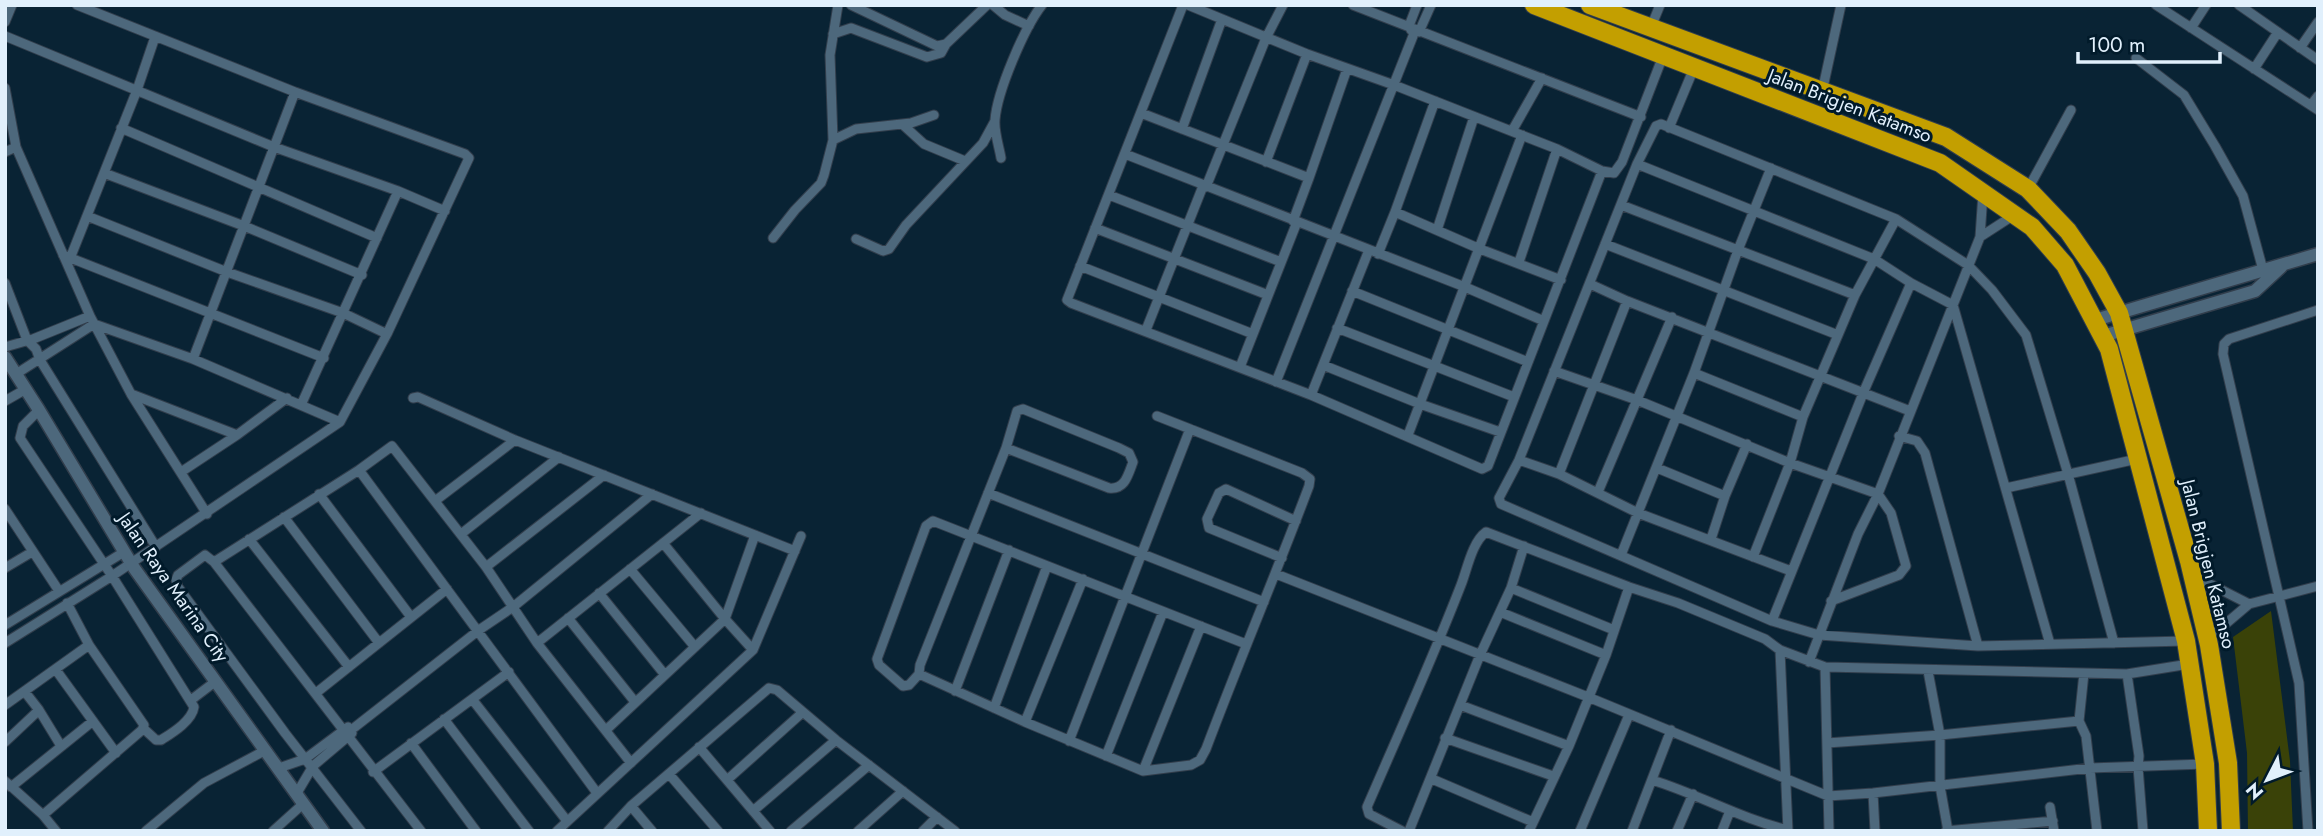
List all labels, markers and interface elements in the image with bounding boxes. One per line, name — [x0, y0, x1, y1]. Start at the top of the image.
scale bar — [2078, 21, 2220, 65]
text: 100 m — [2088, 30, 2145, 60]
street label: Jalan Brigjen Katamso — [1761, 61, 1936, 149]
street label: Jalan Brigjen Katamso — [2174, 474, 2243, 652]
street label: Jalan Raya Marina City — [110, 504, 236, 668]
north arrow — [2232, 745, 2302, 815]
text: N — [2240, 776, 2270, 806]

